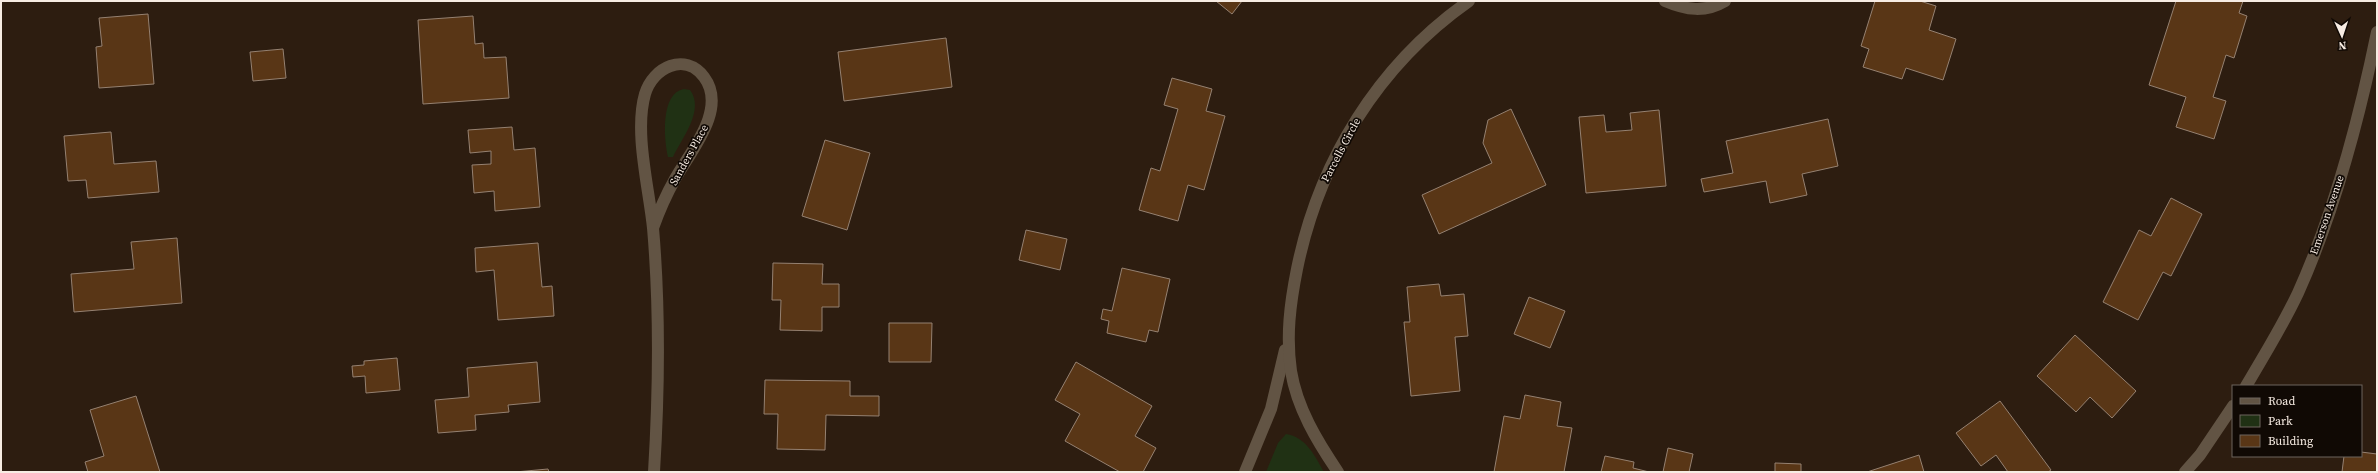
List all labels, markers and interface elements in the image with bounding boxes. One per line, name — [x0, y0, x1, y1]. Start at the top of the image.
north arrow — [2322, 16, 2362, 56]
text: N — [2338, 38, 2347, 53]
street label: Parcells Circle — [1318, 115, 1364, 185]
street label: Sanders Place — [666, 121, 712, 188]
street label: Emerson Avenue — [2306, 173, 2348, 257]
legend — [2232, 385, 2362, 457]
text: Road — [2268, 393, 2295, 409]
text: Park — [2268, 413, 2293, 429]
text: Building — [2268, 433, 2313, 449]

